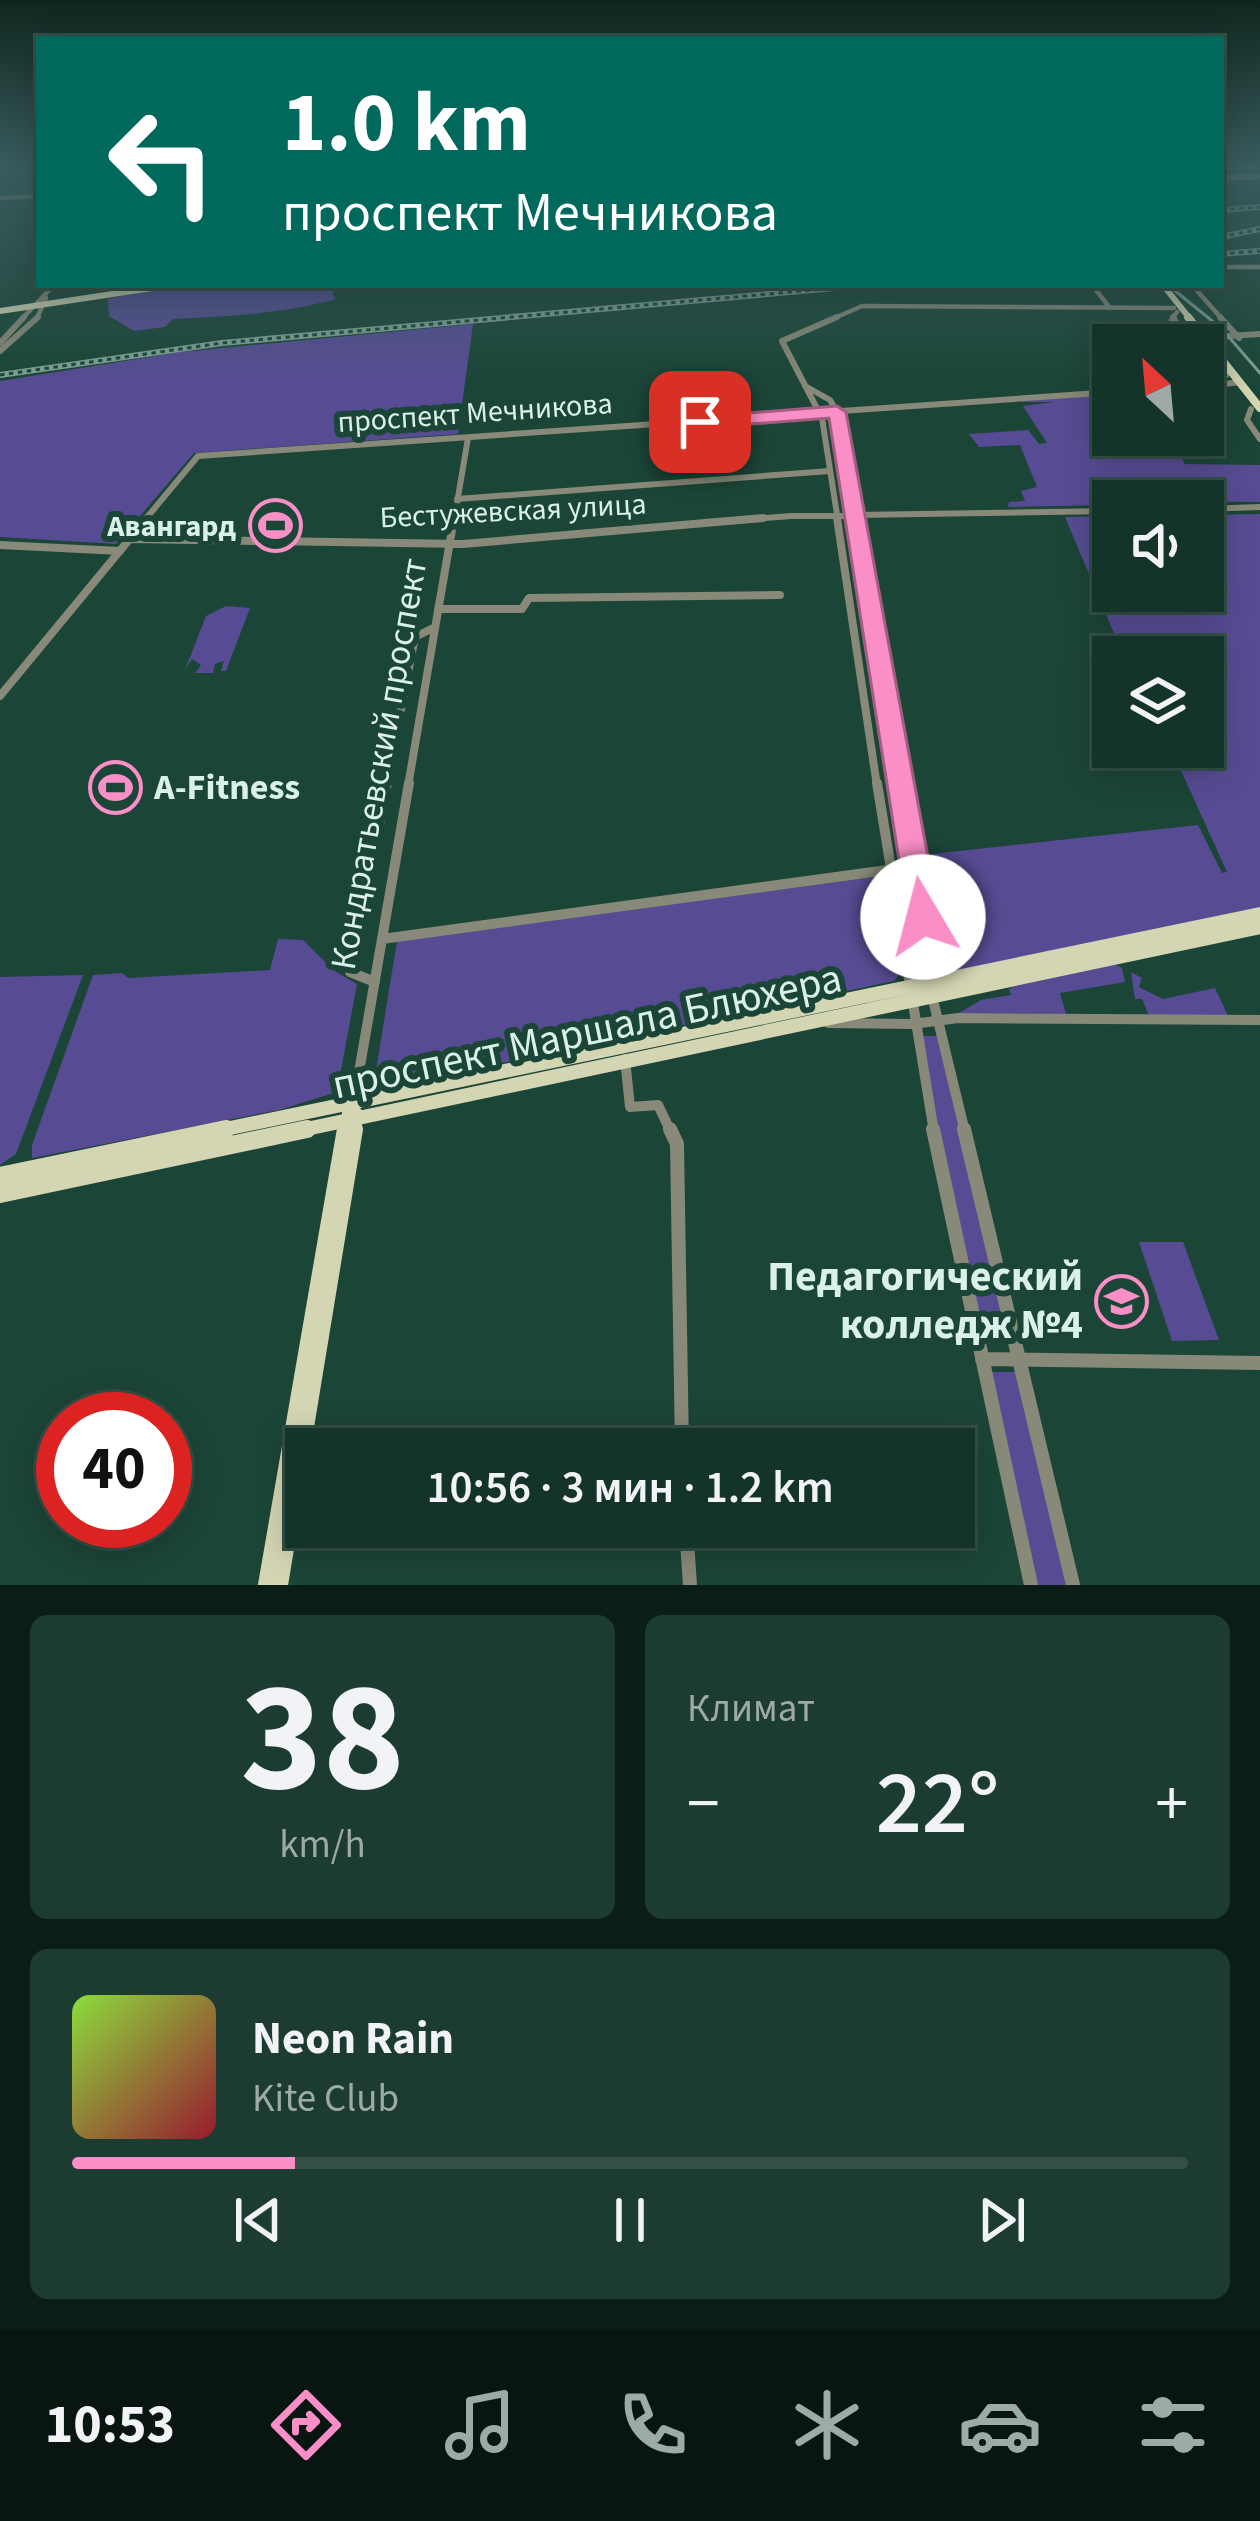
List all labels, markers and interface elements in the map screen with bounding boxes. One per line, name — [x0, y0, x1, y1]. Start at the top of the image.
text: 1.0 km — [282, 64, 531, 184]
icon: left — [84, 84, 240, 240]
text: проспект Мечникова — [282, 175, 778, 252]
north arrow — [1092, 324, 1224, 456]
map controls — [1092, 324, 1224, 768]
pin — [649, 371, 751, 473]
street label: проспект Мечникова — [336, 382, 614, 444]
icon: arrive — [667, 389, 733, 455]
button: sound — [1092, 480, 1224, 612]
street label: Бестужевская улица — [379, 483, 647, 539]
sports icon: Авангард — [247, 498, 303, 554]
place label: Авангард — [106, 505, 236, 548]
street label: Кондратьевский проспект — [318, 554, 440, 974]
button: layers — [1092, 636, 1224, 768]
sports icon: A-Fitness — [87, 759, 143, 815]
place label: A-Fitness — [153, 762, 300, 813]
position arrow — [860, 854, 986, 980]
street label: проспект Маршала Блюхера — [327, 949, 847, 1115]
place label: Педагогический колледж №4 — [767, 1247, 1083, 1355]
school or university icon: Педагогический колледж №4 — [1094, 1273, 1150, 1329]
speed limit sign: 40 — [36, 1392, 192, 1548]
text: 10:56 · 3 мин · 1.2 km — [426, 1456, 834, 1520]
text: 38 — [240, 1628, 405, 1850]
text: Климат — [687, 1681, 815, 1737]
text: 22° — [876, 1740, 999, 1868]
text: − — [687, 1757, 720, 1851]
text: + — [1155, 1757, 1188, 1851]
text: km/h — [279, 1817, 366, 1873]
text: Neon Rain — [252, 2007, 454, 2071]
text: Kite Club — [252, 2071, 399, 2127]
icon: previous — [225, 2187, 291, 2253]
icon: pause — [597, 2187, 663, 2253]
icon: next — [969, 2187, 1035, 2253]
icon: directions — [264, 2383, 348, 2467]
icon: music — [438, 2383, 522, 2467]
icon: phone — [611, 2383, 695, 2467]
icon: climate — [785, 2383, 869, 2467]
icon: car — [958, 2383, 1042, 2467]
icon: filters — [1131, 2383, 1215, 2467]
text: 10:53 — [45, 2387, 175, 2464]

